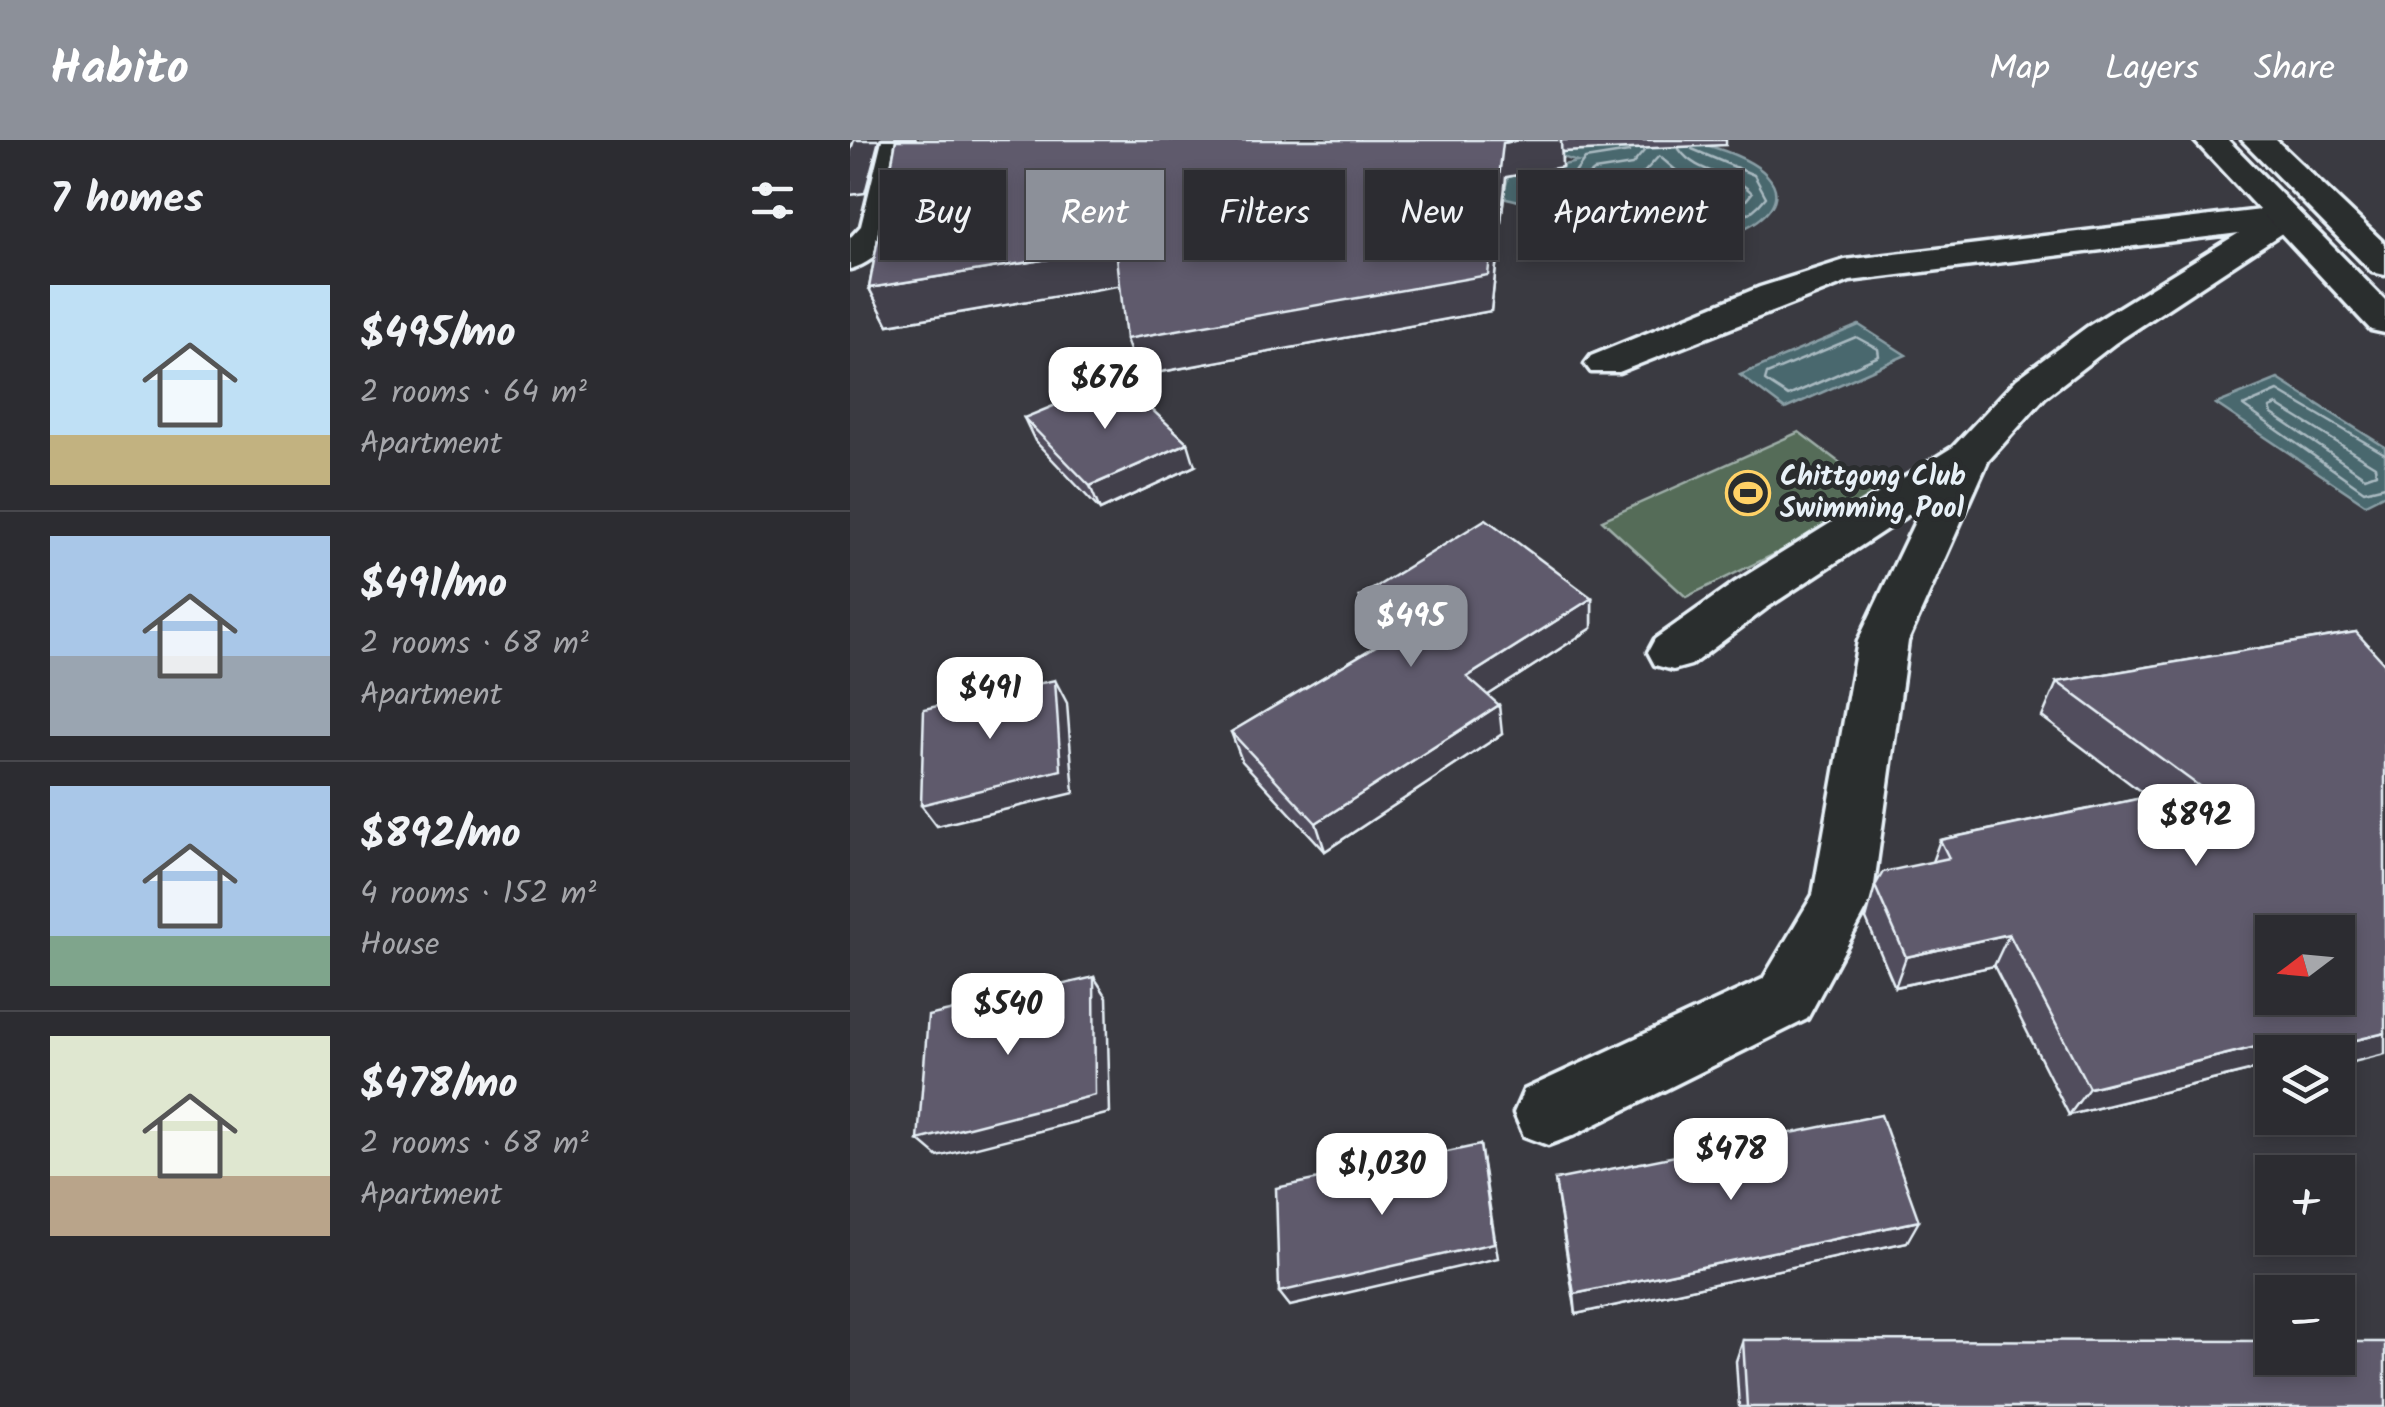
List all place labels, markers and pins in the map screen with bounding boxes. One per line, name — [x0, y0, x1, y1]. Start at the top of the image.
pin: $676 — [1046, 347, 1164, 432]
place label: Chittgong Club Swimming Pool — [1780, 455, 1966, 532]
sports icon: Chittgong Club Swimming Pool — [1725, 470, 1771, 516]
pin: $495 — [1352, 585, 1470, 670]
pin: $491 — [931, 657, 1049, 742]
pin: $892 — [2137, 784, 2255, 869]
pin: $540 — [949, 973, 1067, 1058]
pin: $478 — [1672, 1118, 1790, 1203]
pin: $1,030 — [1301, 1133, 1463, 1218]

